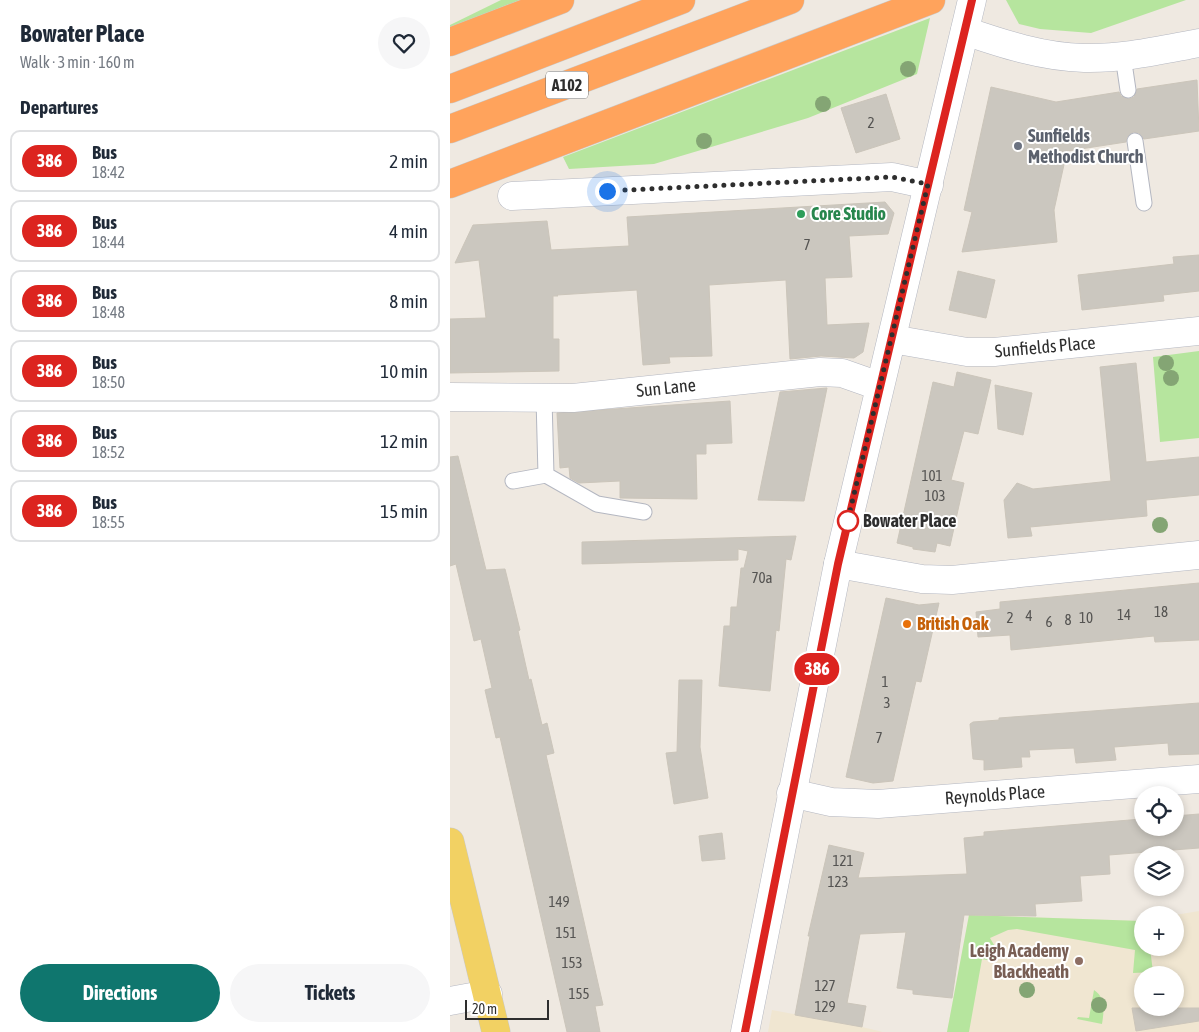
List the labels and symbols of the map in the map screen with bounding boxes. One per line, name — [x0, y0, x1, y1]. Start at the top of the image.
road number: A102 — [546, 72, 588, 98]
house number: 2 — [867, 114, 875, 131]
place label: Sunfields Methodist Church — [1028, 125, 1144, 167]
marker: Sunfields Methodist Church — [1012, 140, 1024, 152]
your location — [595, 179, 620, 204]
place label: Core Studio — [811, 203, 886, 224]
marker: Core Studio — [795, 208, 807, 220]
house number: 7 — [803, 236, 811, 253]
street label: Sunfields Place — [994, 332, 1096, 361]
street label: Sun Lane — [635, 374, 697, 401]
house number: 101 — [921, 467, 943, 484]
house number: 103 — [924, 487, 946, 504]
marker: Bowater Place — [837, 510, 859, 532]
place label: Bowater Place — [863, 510, 957, 531]
house number: 70a — [751, 569, 773, 586]
house number: 18 — [1154, 603, 1168, 620]
house number: 14 — [1117, 606, 1131, 623]
house number: 4 — [1025, 607, 1033, 624]
house number: 2 — [1006, 609, 1014, 626]
house number: 10 — [1079, 609, 1093, 626]
house number: 8 — [1064, 611, 1072, 628]
place label: British Oak — [917, 613, 990, 634]
house number: 6 — [1045, 613, 1053, 630]
marker: British Oak — [901, 618, 913, 630]
line badge: 386 — [788, 653, 846, 685]
house number: 1 — [881, 673, 889, 690]
house number: 3 — [883, 694, 891, 711]
house number: 7 — [875, 729, 883, 746]
street label: Reynolds Place — [944, 781, 1046, 808]
house number: 121 — [832, 852, 854, 869]
house number: 123 — [827, 873, 849, 890]
house number: 149 — [548, 893, 570, 910]
house number: 151 — [555, 924, 577, 941]
place label: Leigh Academy Blackheath — [970, 940, 1070, 982]
house number: 153 — [561, 954, 583, 971]
marker: Leigh Academy Blackheath — [1073, 955, 1085, 967]
house number: 127 — [814, 977, 836, 994]
house number: 155 — [568, 985, 590, 1002]
scale bar — [465, 997, 549, 1020]
house number: 129 — [814, 998, 836, 1015]

